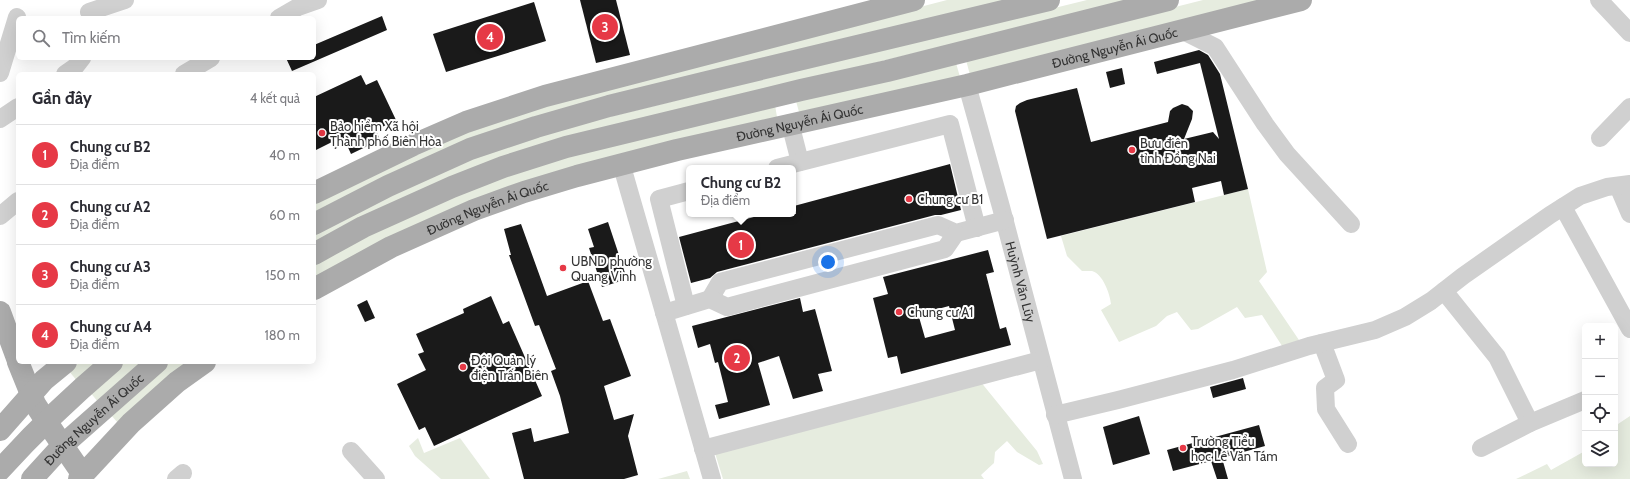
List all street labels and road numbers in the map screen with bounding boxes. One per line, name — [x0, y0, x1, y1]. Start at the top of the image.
street label: Đường Nguyễn Ái Quốc — [1050, 24, 1179, 71]
street label: Đường Nguyễn Ái Quốc — [735, 101, 864, 144]
street label: Đường Nguyễn Ái Quốc — [424, 177, 550, 238]
street label: Huỳnh Văn Lũy — [1002, 239, 1039, 325]
street label: Đường Nguyễn Ái Quốc — [40, 370, 147, 469]

